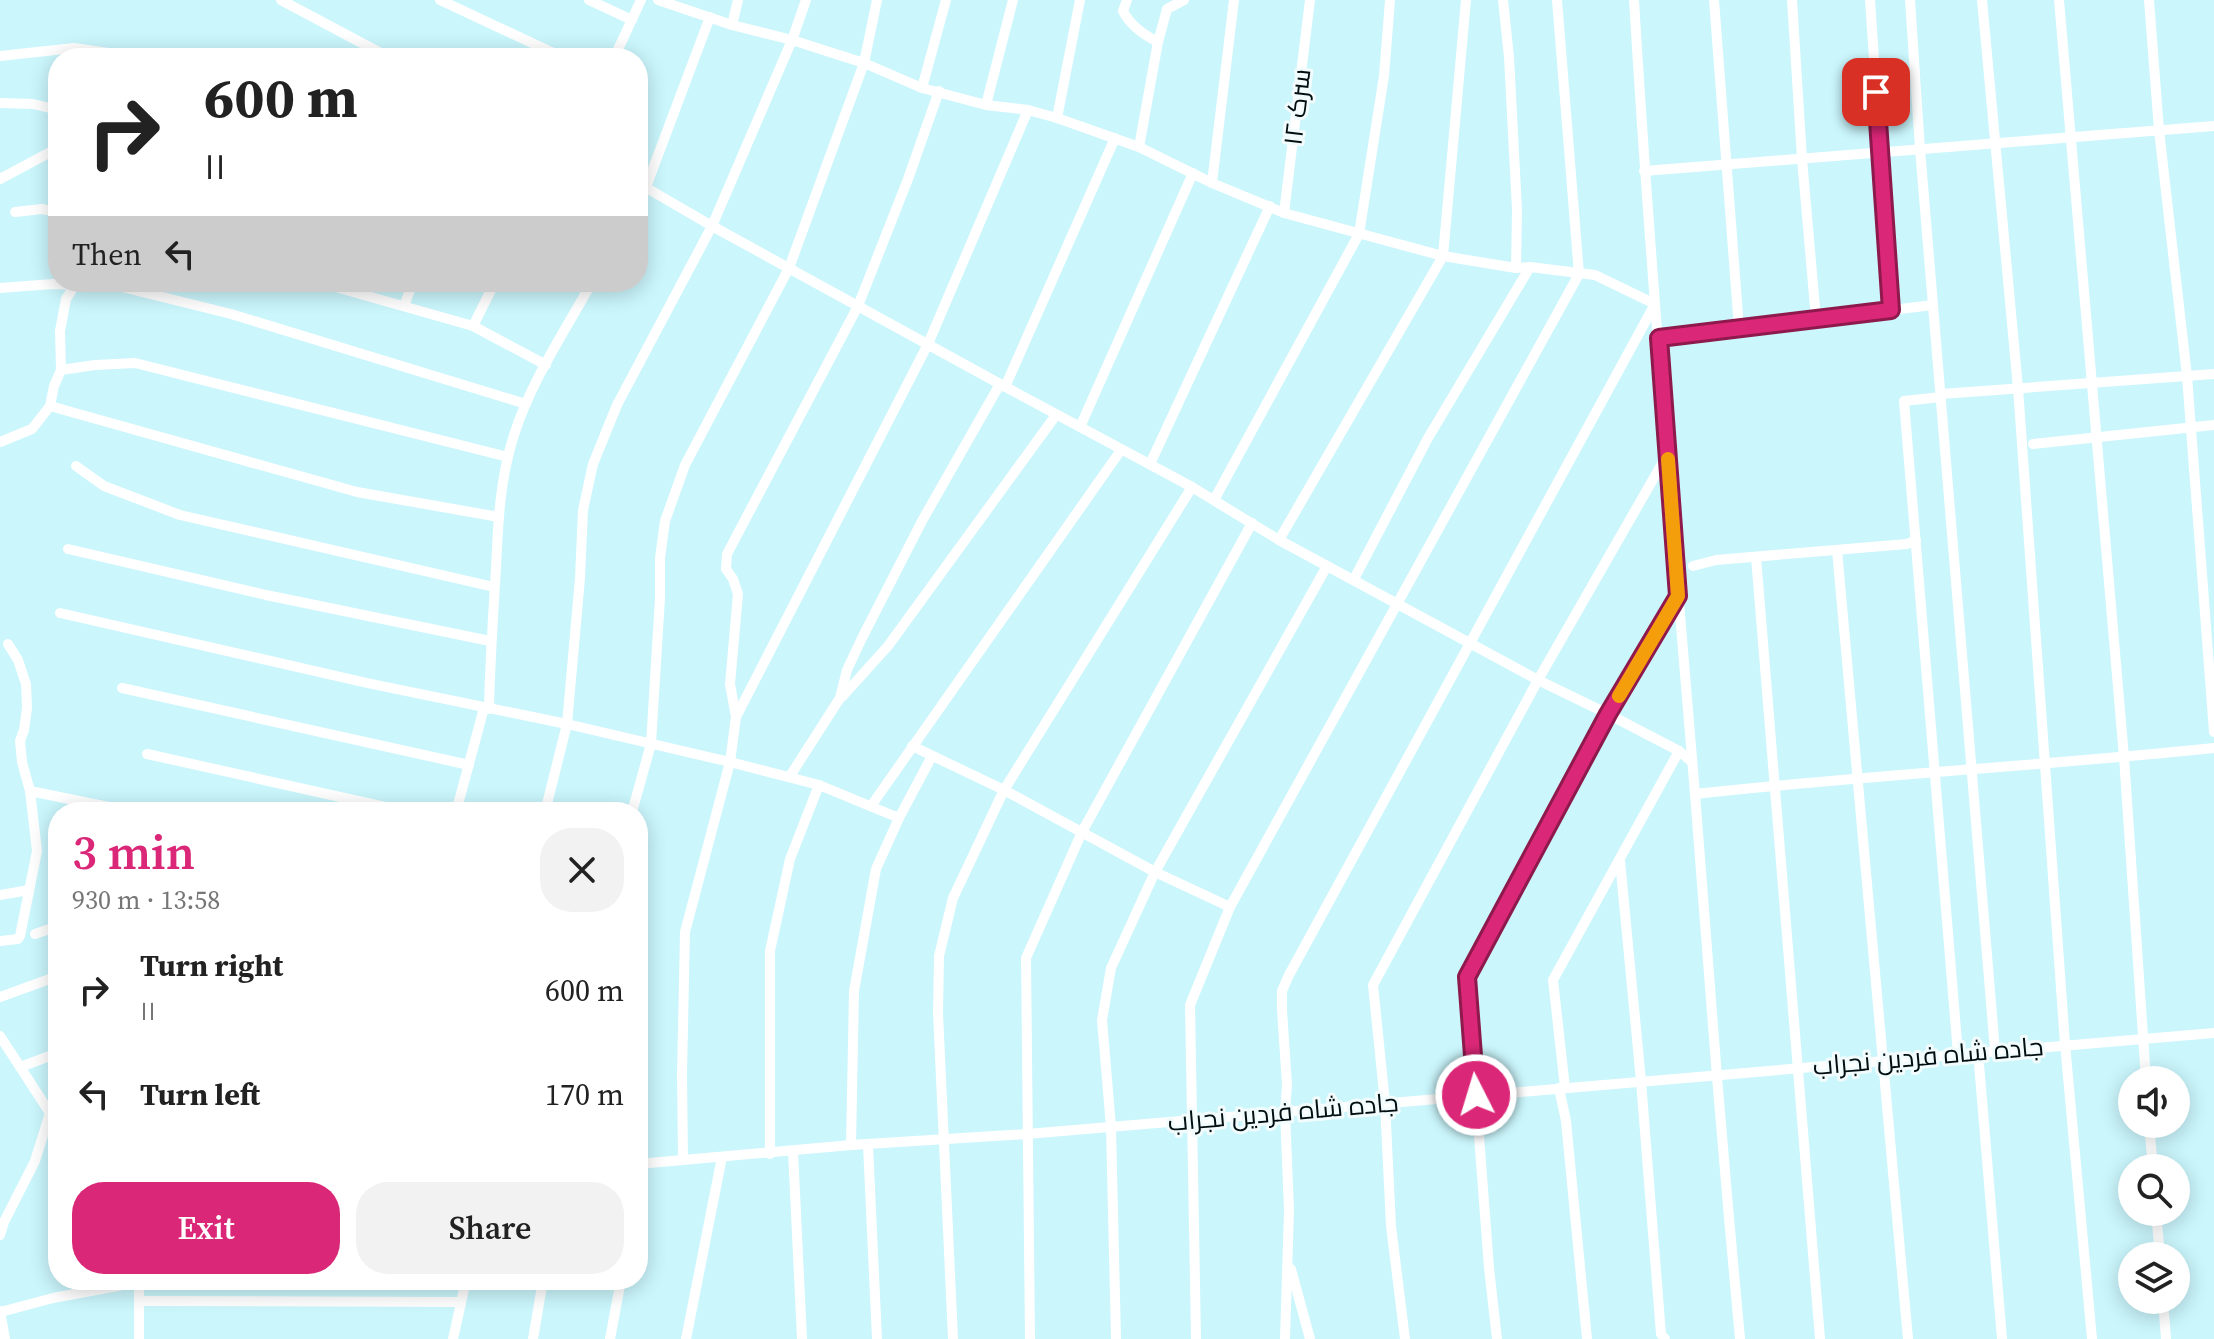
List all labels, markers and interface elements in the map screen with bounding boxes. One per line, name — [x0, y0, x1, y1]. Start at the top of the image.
pin — [1842, 58, 1910, 126]
text: 600 m — [204, 59, 358, 136]
street label: سرک ۱۲ — [1274, 67, 1320, 147]
icon: arrive — [1854, 70, 1898, 114]
icon: right — [72, 80, 176, 184]
text: ۱۱ — [204, 142, 226, 191]
icon: left — [158, 232, 202, 276]
text: Then — [72, 234, 142, 275]
text: 3 min — [72, 819, 195, 885]
button: close — [540, 828, 624, 912]
text: 930 m · 13:58 — [72, 882, 220, 918]
text: Turn right — [140, 945, 283, 986]
icon: right — [72, 968, 116, 1012]
text: 600 m — [545, 970, 624, 1011]
text: ۱۱ — [140, 993, 156, 1029]
street label: جاده شاه فردین نجراب — [1811, 1028, 2045, 1084]
position arrow — [1434, 1053, 1518, 1137]
map controls — [2118, 1066, 2190, 1314]
button: sound — [2118, 1066, 2190, 1138]
icon: left — [72, 1072, 116, 1116]
text: Turn left — [140, 1074, 260, 1115]
text: 170 m — [545, 1074, 624, 1115]
street label: جاده شاه فردین نجراب — [1166, 1084, 1400, 1140]
button: search — [2118, 1154, 2190, 1226]
button: Exit — [72, 1182, 340, 1274]
button: Share — [356, 1182, 624, 1274]
button: layers — [2118, 1242, 2190, 1314]

